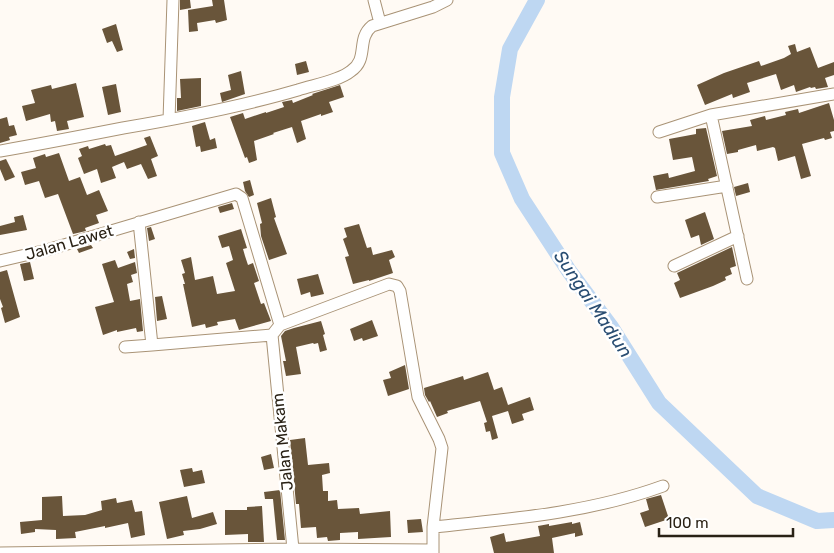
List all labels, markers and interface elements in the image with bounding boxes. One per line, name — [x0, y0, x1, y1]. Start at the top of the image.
street label: Jalan Lawet — [23, 221, 115, 264]
water label: Sungai Madiun — [549, 246, 637, 362]
street label: Jalan Makam — [268, 392, 297, 492]
scale bar — [659, 506, 793, 538]
text: 100 m — [666, 514, 708, 532]

